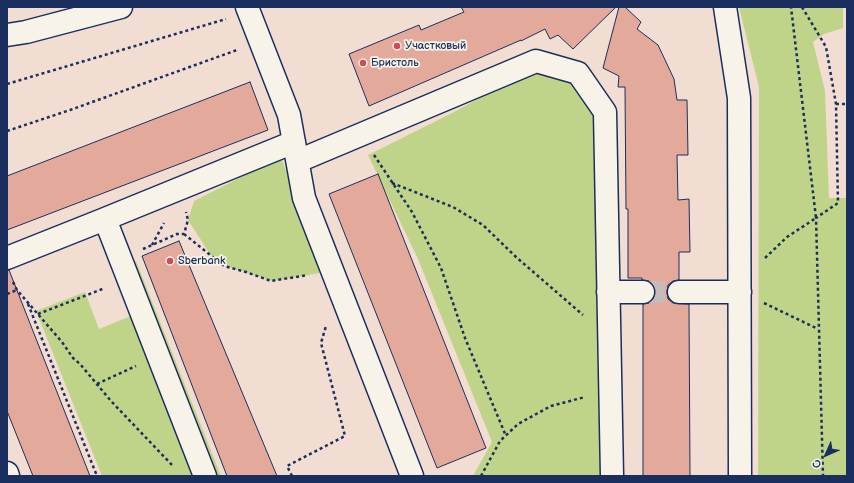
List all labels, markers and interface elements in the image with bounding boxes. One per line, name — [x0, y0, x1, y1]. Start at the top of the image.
place label: Участковый — [405, 39, 466, 53]
marker: Участковый — [392, 41, 402, 51]
place label: Бристоль — [371, 56, 419, 70]
marker: Бристоль — [358, 58, 368, 68]
place label: Sberbank — [178, 254, 225, 268]
marker: Sberbank — [165, 256, 175, 266]
north arrow — [806, 435, 846, 475]
text: С — [810, 457, 824, 471]

